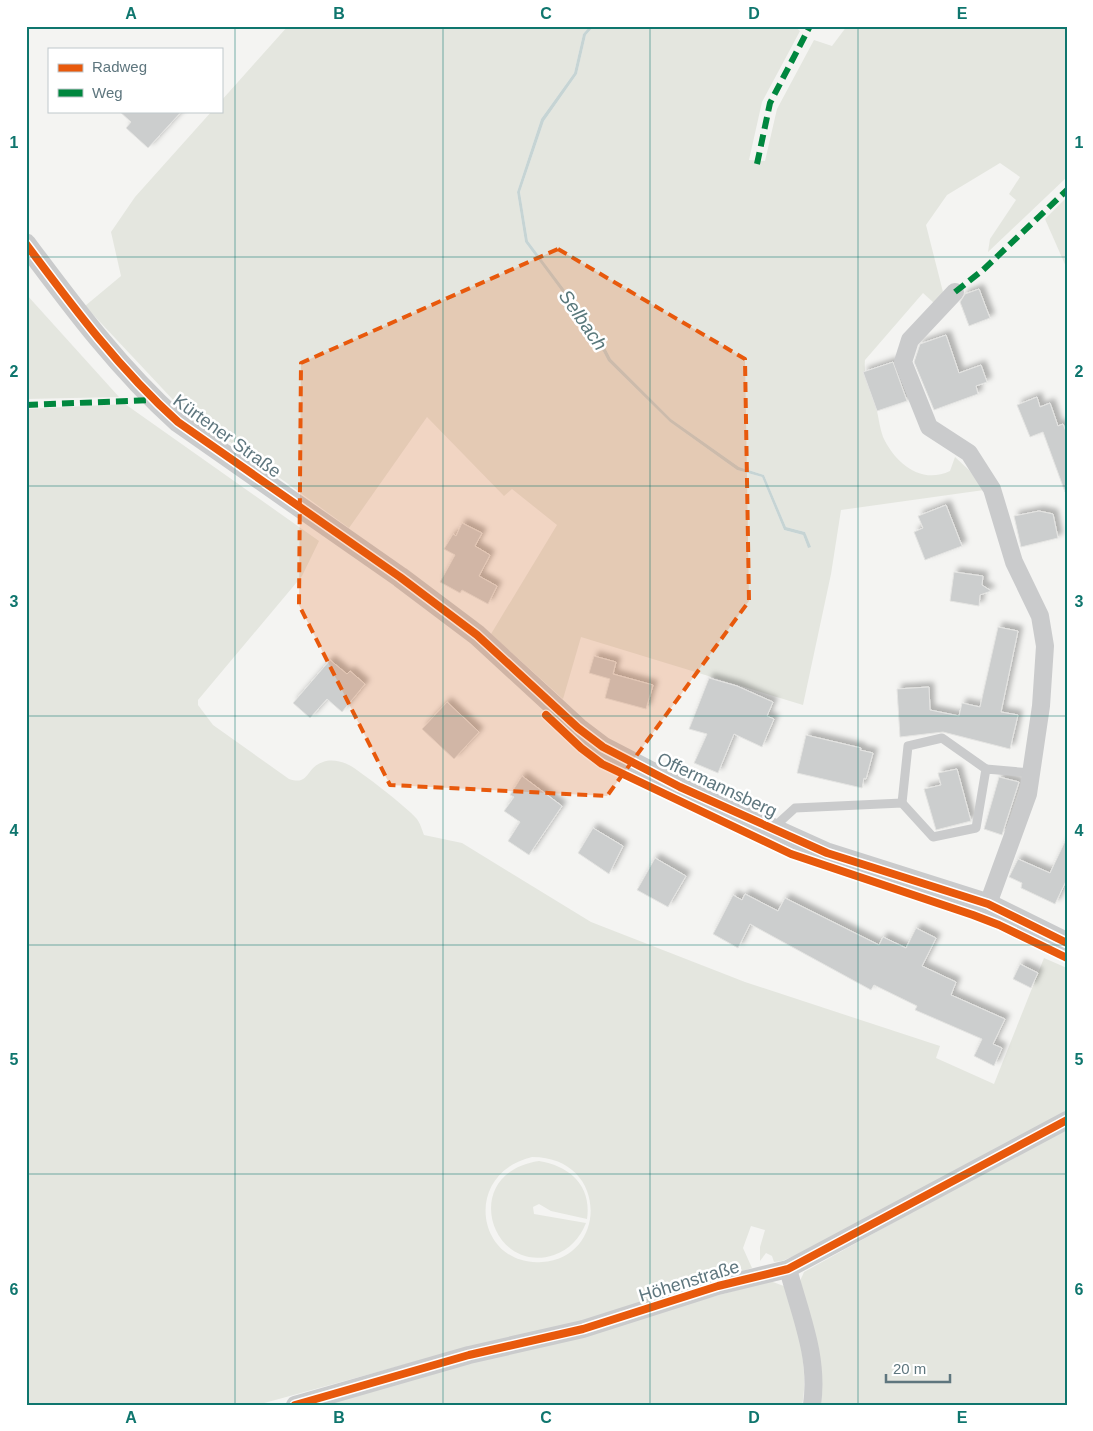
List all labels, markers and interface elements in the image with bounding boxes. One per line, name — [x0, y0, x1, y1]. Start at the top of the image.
text: A — [125, 5, 137, 22]
text: B — [333, 5, 345, 22]
text: C — [540, 5, 552, 22]
text: D — [748, 5, 760, 22]
text: E — [957, 5, 968, 22]
legend — [48, 48, 222, 112]
text: Radweg — [92, 58, 147, 75]
text: Weg — [92, 84, 123, 101]
text: 1 — [10, 134, 19, 151]
text: 1 — [1075, 134, 1084, 151]
water label: Selbach — [555, 286, 611, 354]
text: 2 — [10, 363, 19, 380]
text: 2 — [1075, 363, 1084, 380]
street label: Kürtener Straße — [169, 390, 285, 482]
text: 3 — [10, 593, 19, 610]
text: 3 — [1075, 593, 1084, 610]
street label: Offermannsberg — [654, 749, 780, 821]
text: 4 — [10, 822, 19, 839]
text: 4 — [1075, 822, 1084, 839]
text: 5 — [10, 1051, 19, 1068]
text: 5 — [1075, 1051, 1084, 1068]
street label: Höhenstraße — [636, 1256, 742, 1306]
text: 6 — [10, 1281, 19, 1298]
text: 6 — [1075, 1281, 1084, 1298]
scale bar — [886, 1351, 949, 1383]
text: 20 m — [893, 1360, 926, 1377]
text: A — [125, 1409, 137, 1426]
text: B — [333, 1409, 345, 1426]
text: C — [540, 1409, 552, 1426]
text: D — [748, 1409, 760, 1426]
text: E — [957, 1409, 968, 1426]

